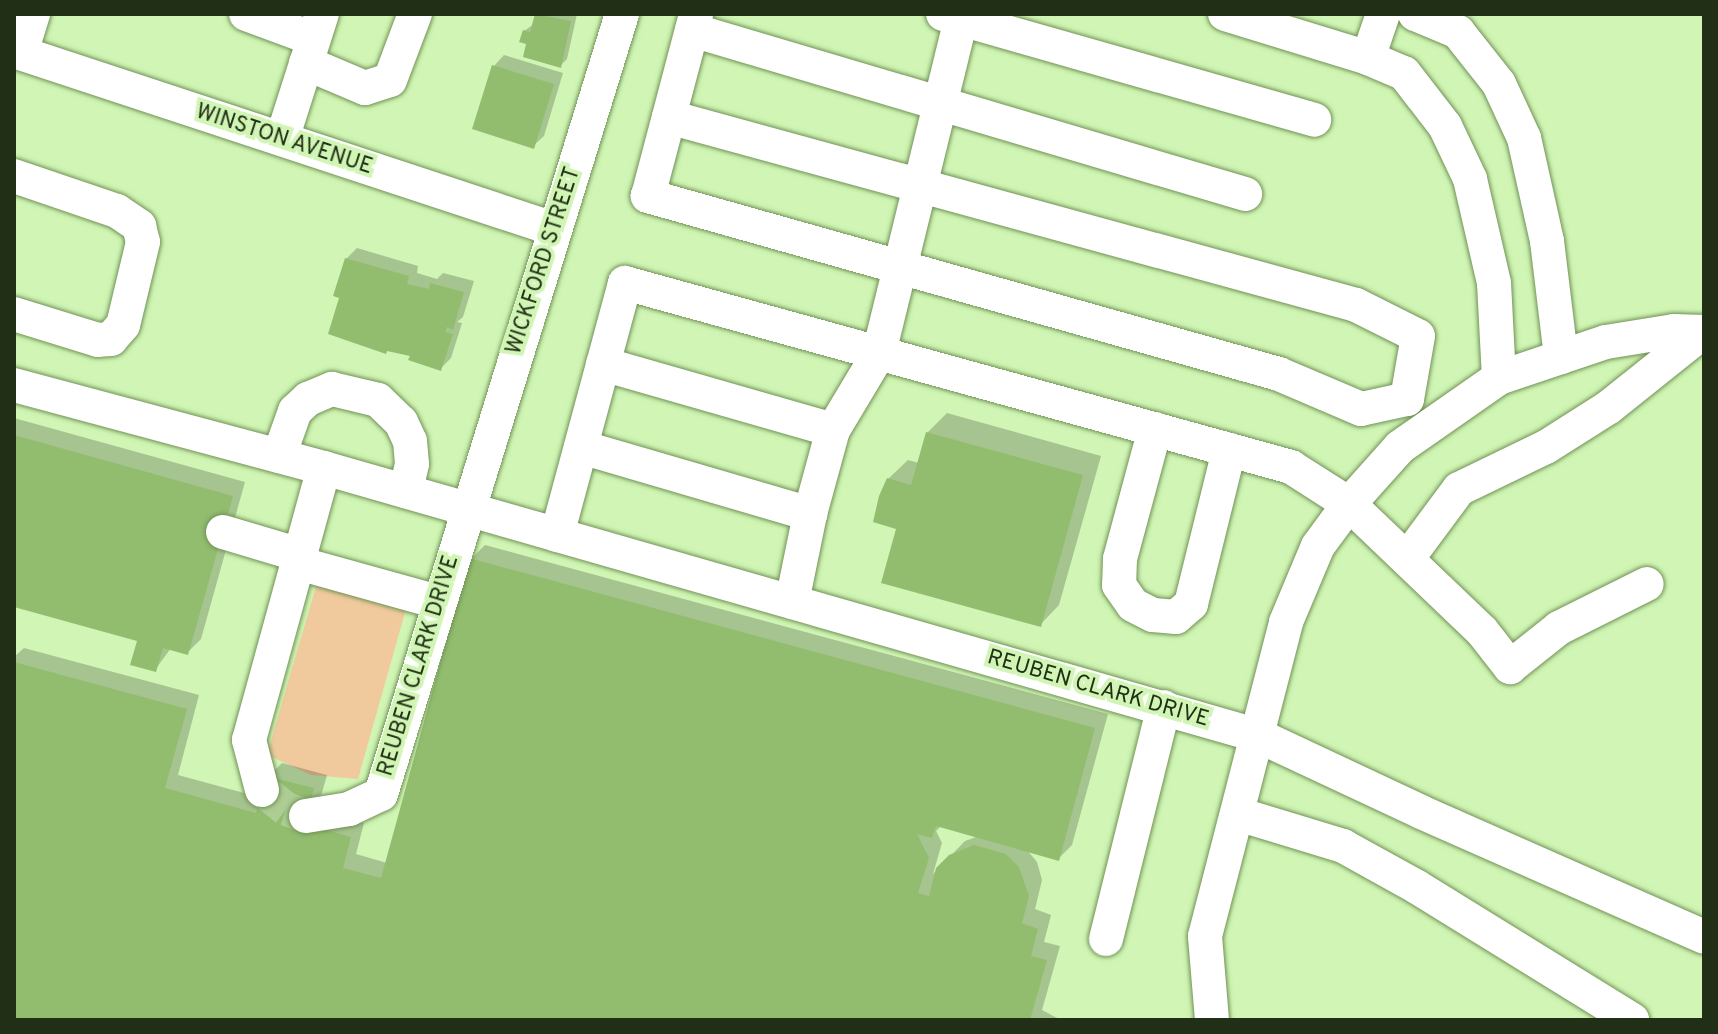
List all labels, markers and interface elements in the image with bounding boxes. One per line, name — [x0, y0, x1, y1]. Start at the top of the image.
street label: WINSTON AVENUE — [192, 99, 376, 181]
street label: WICKFORD STREET — [501, 164, 587, 358]
street label: REUBEN CLARK DRIVE — [373, 552, 465, 780]
street label: REUBEN CLARK DRIVE — [984, 645, 1212, 733]

